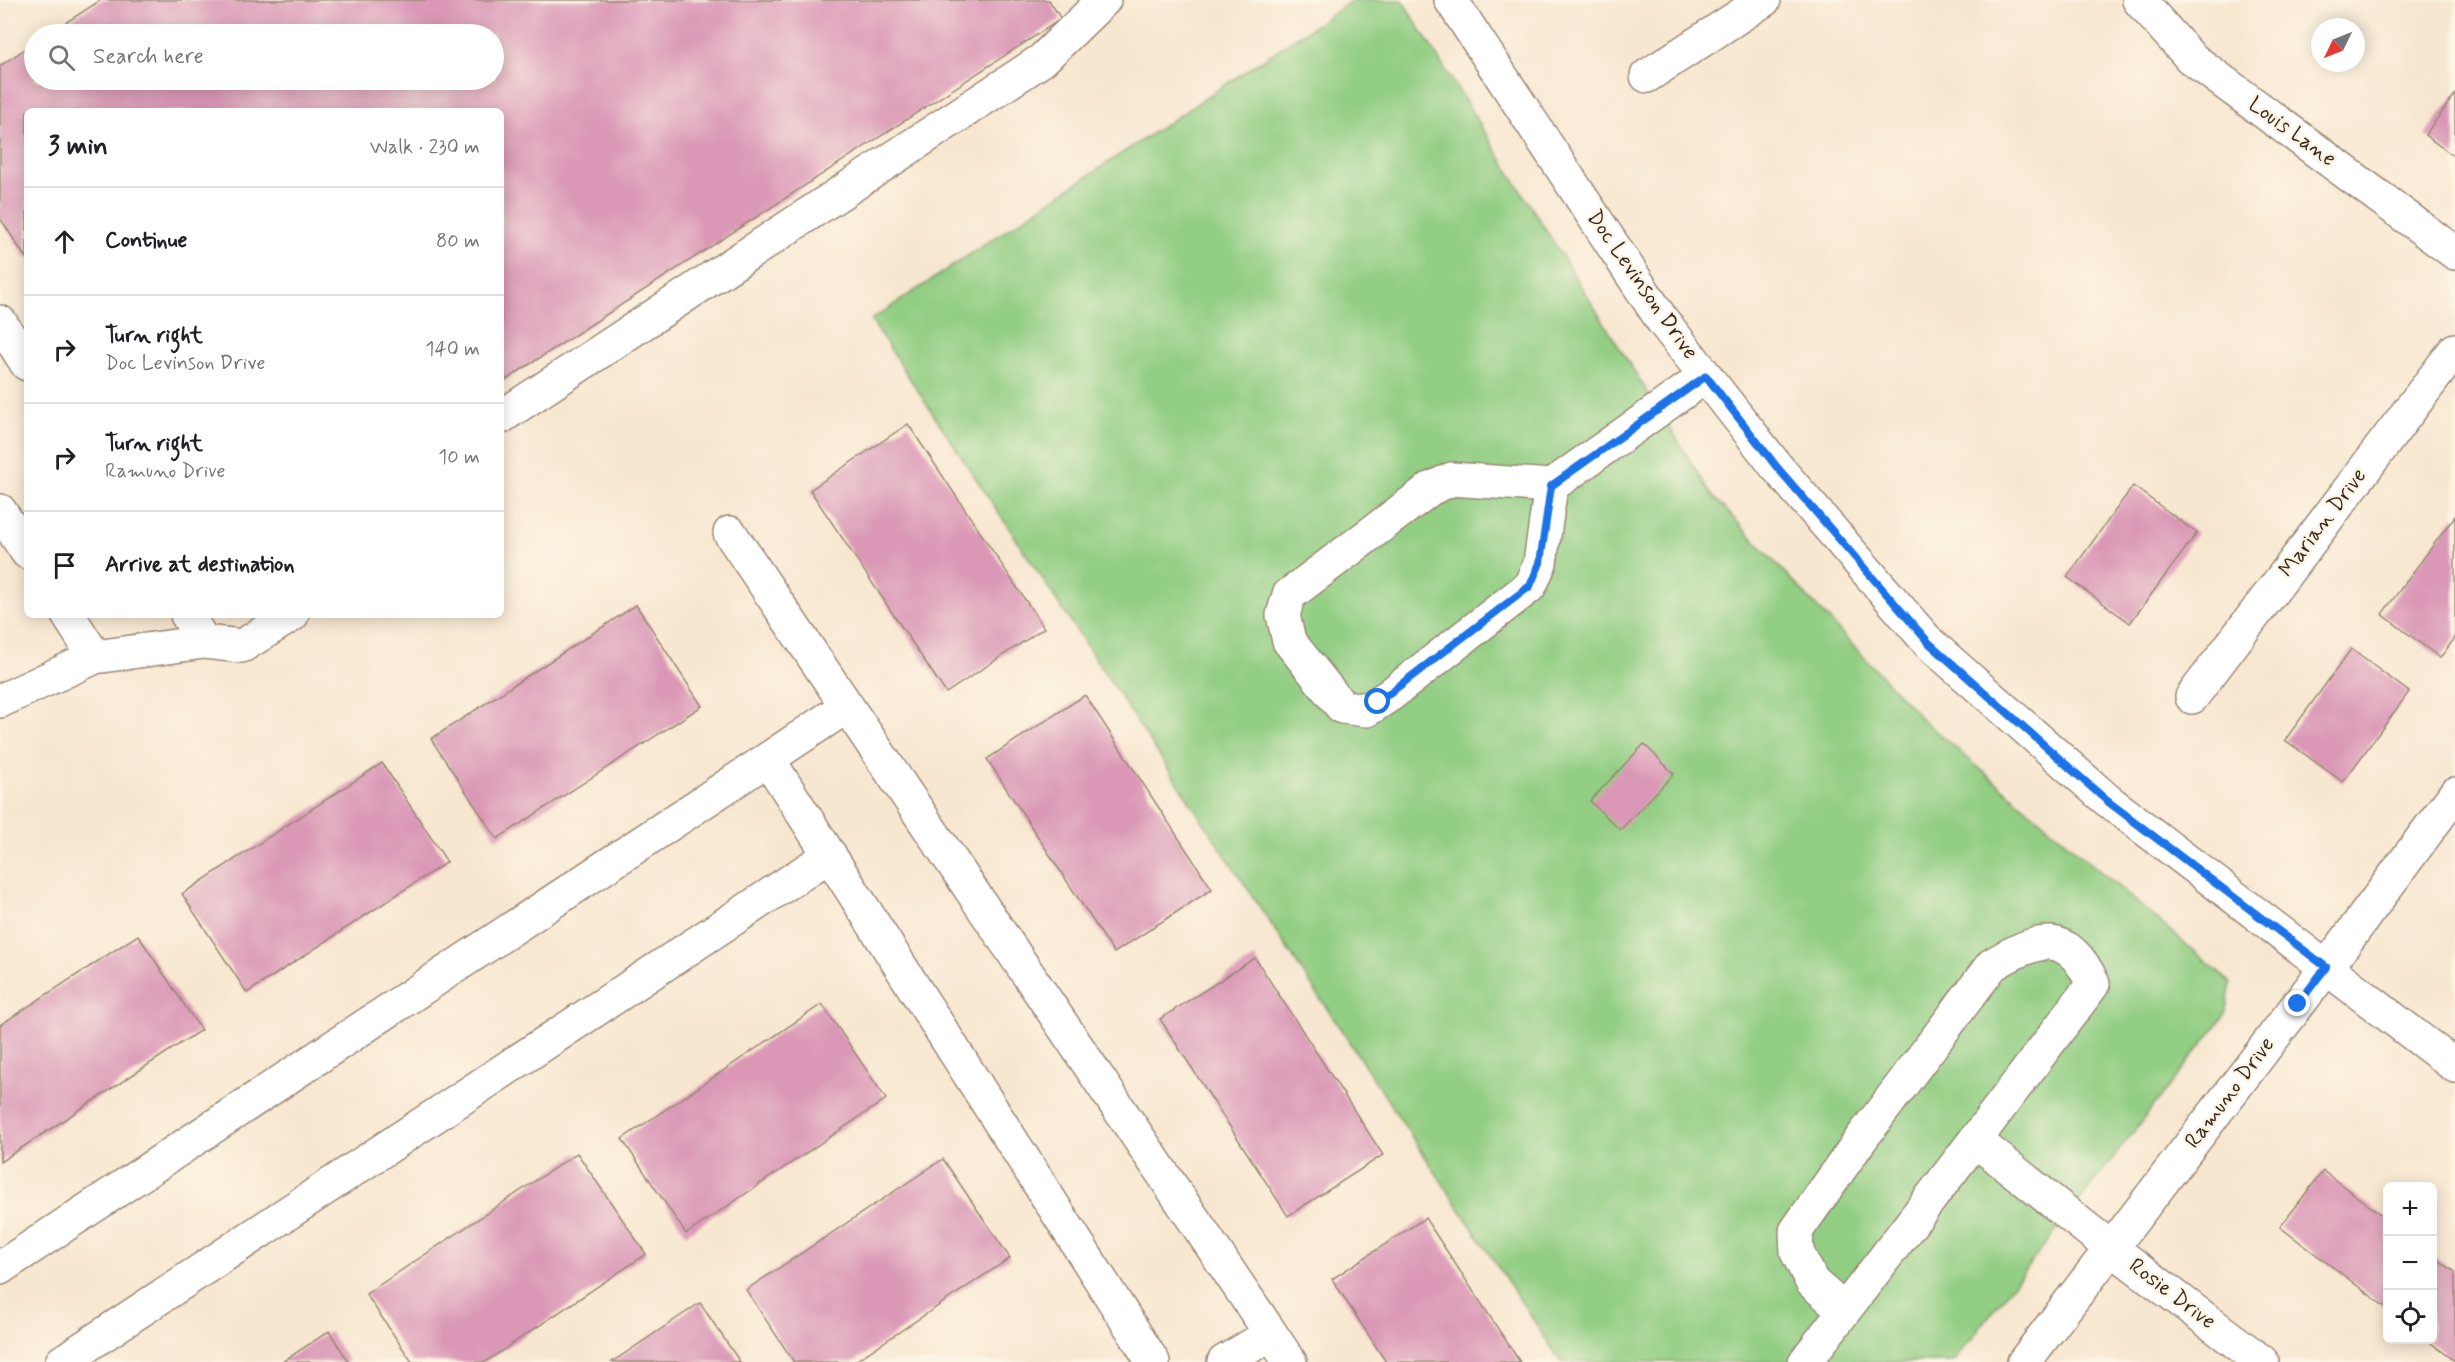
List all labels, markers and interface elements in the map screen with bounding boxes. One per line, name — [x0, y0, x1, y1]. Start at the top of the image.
north arrow — [2311, 18, 2365, 72]
search box — [24, 24, 504, 90]
icon: search — [45, 41, 78, 74]
text: Search here — [93, 43, 204, 71]
street label: Louis Lane — [2243, 91, 2341, 173]
text: 3 min — [48, 130, 108, 164]
text: Walk · 230 m — [370, 134, 480, 161]
street label: Doc Levinson Drive — [1580, 205, 1704, 365]
icon: ahead — [48, 225, 81, 258]
text: Continue — [105, 227, 187, 255]
text: 80 m — [436, 228, 480, 255]
text: Turn right — [105, 322, 203, 350]
icon: right — [48, 333, 81, 366]
text: 140 m — [426, 336, 480, 363]
text: Doc Levinson Drive — [105, 350, 265, 377]
text: Turn right — [105, 430, 203, 458]
icon: right — [48, 441, 81, 474]
text: 10 m — [438, 444, 480, 471]
text: Ramuno Drive — [105, 458, 226, 485]
street label: Marian Drive — [2273, 463, 2373, 583]
icon: arrive — [48, 549, 81, 582]
text: Arrive at destination — [105, 551, 295, 579]
route start — [1364, 688, 1390, 714]
route end — [2284, 990, 2310, 1016]
street label: Ramuno Drive — [2179, 1032, 2281, 1154]
map controls — [2383, 1182, 2437, 1344]
button: + — [2383, 1182, 2437, 1236]
button: − — [2383, 1236, 2437, 1290]
street label: Rosie Drive — [2123, 1252, 2221, 1336]
button: locate — [2383, 1290, 2437, 1344]

